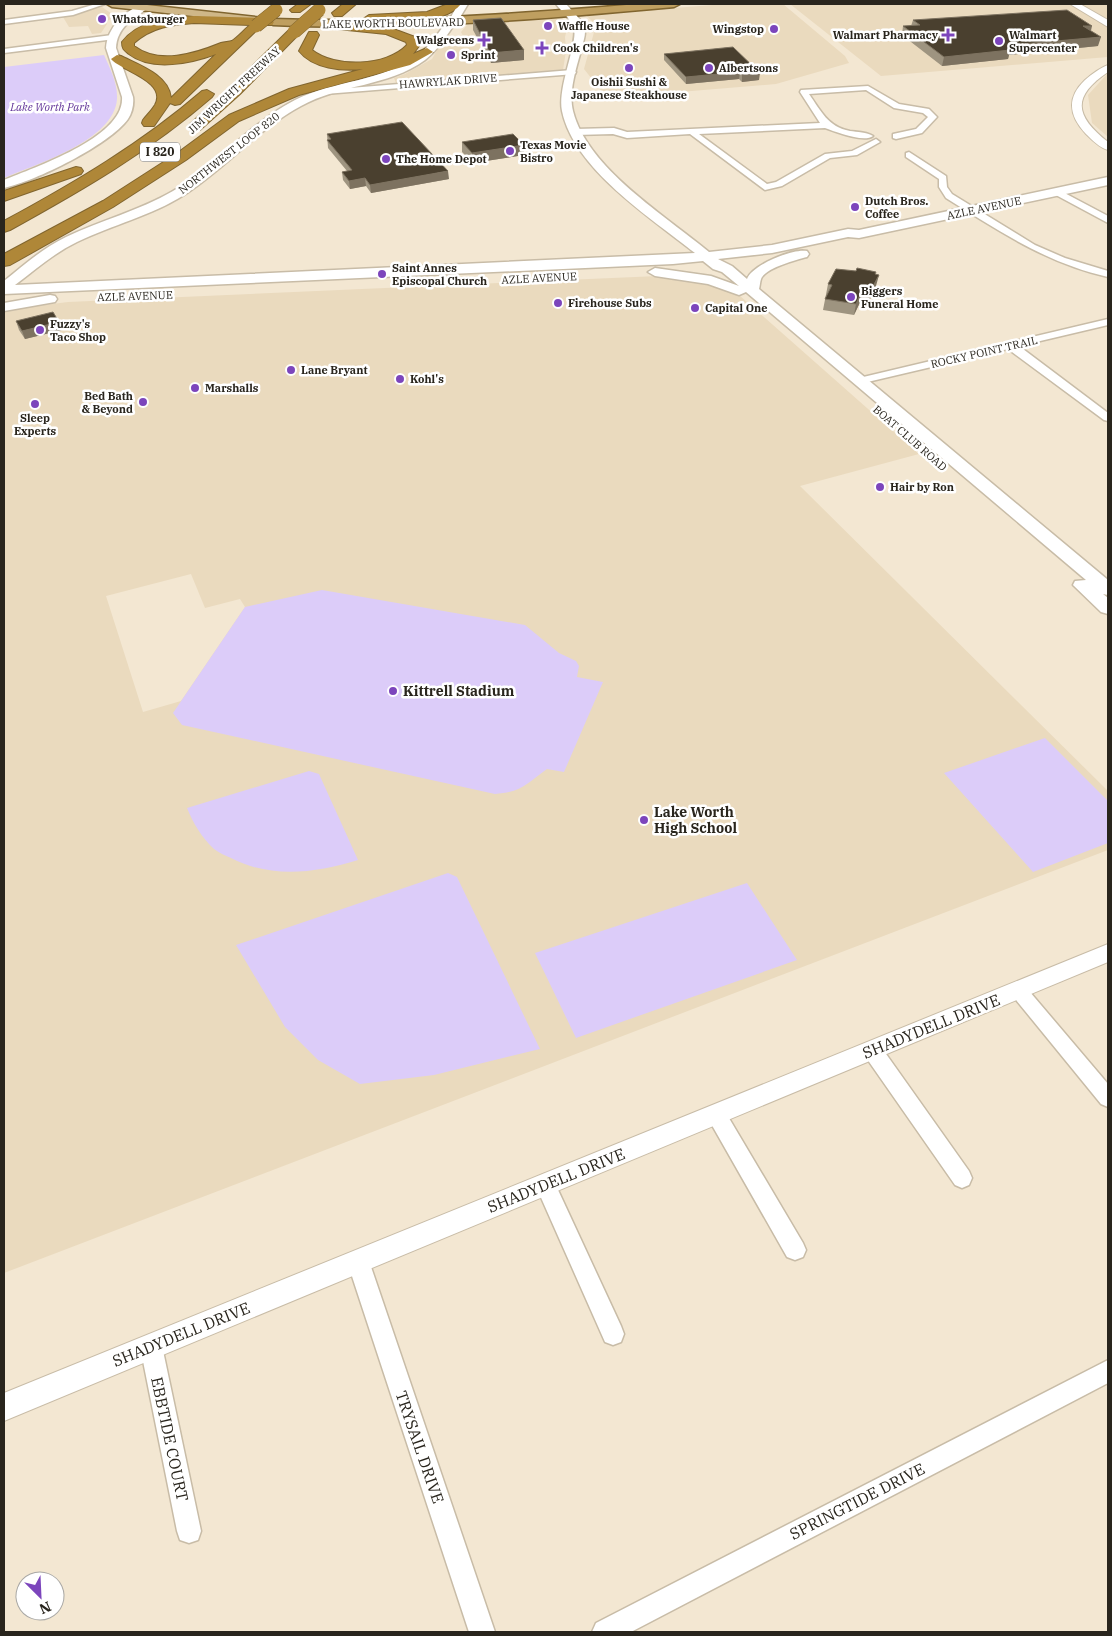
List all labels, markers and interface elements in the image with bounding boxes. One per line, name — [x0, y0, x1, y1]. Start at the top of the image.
place label: Whataburger — [112, 12, 185, 26]
marker: Whataburger — [96, 13, 108, 25]
street label: LAKE WORTH BOULEVARD — [322, 15, 464, 31]
place label: Waffle House — [558, 19, 630, 33]
marker: Waffle House — [542, 20, 554, 32]
place label: Wingstop — [713, 22, 764, 36]
marker: Wingstop — [768, 23, 780, 35]
place label: Walmart Pharmacy — [833, 28, 939, 42]
place label: Walmart Supercenter — [1009, 28, 1077, 55]
marker: Walmart Pharmacy — [942, 29, 954, 41]
place label: Walgreens — [416, 33, 474, 47]
marker: Walgreens — [478, 34, 490, 46]
marker: Walmart Supercenter — [993, 35, 1005, 47]
marker: Cook Children's — [535, 41, 549, 55]
place label: Cook Children's — [553, 41, 639, 55]
street label: JIM WRIGHT FREEWAY — [185, 43, 283, 137]
place label: Sprint — [461, 48, 495, 62]
marker: Sprint — [445, 49, 457, 61]
place label: Albertsons — [719, 61, 778, 75]
marker: Oishii Sushi & Japanese Steakhouse — [623, 62, 635, 74]
marker: Albertsons — [703, 62, 715, 74]
street label: HAWRYLAK DRIVE — [398, 71, 498, 91]
place label: Oishii Sushi & Japanese Steakhouse — [571, 75, 687, 102]
park label: Lake Worth Park — [9, 100, 90, 114]
street label: NORTHWEST LOOP 820 — [176, 109, 283, 197]
place label: Texas Movie Bistro — [520, 138, 586, 165]
road number: I 820 — [140, 142, 180, 162]
marker: Texas Movie Bistro — [504, 145, 516, 157]
place label: The Home Depot — [396, 152, 487, 166]
marker: The Home Depot — [380, 153, 392, 165]
street label: AZLE AVENUE — [945, 193, 1023, 223]
place label: Dutch Bros. Coffee — [865, 194, 928, 221]
marker: Dutch Bros. Coffee — [849, 201, 861, 213]
place label: Saint Annes Episcopal Church — [392, 261, 487, 288]
marker: Saint Annes Episcopal Church — [376, 268, 388, 280]
street label: AZLE AVENUE — [501, 269, 577, 287]
place label: Biggers Funeral Home — [861, 284, 938, 311]
street label: AZLE AVENUE — [97, 288, 173, 304]
marker: Biggers Funeral Home — [845, 291, 857, 303]
place label: Firehouse Subs — [568, 296, 652, 310]
marker: Firehouse Subs — [552, 297, 564, 309]
place label: Capital One — [705, 301, 768, 315]
marker: Capital One — [689, 302, 701, 314]
place label: Fuzzy's Taco Shop — [50, 317, 106, 344]
marker: Fuzzy's Taco Shop — [34, 324, 46, 336]
street label: ROCKY POINT TRAIL — [929, 333, 1039, 371]
place label: Lane Bryant — [301, 363, 368, 377]
marker: Lane Bryant — [285, 364, 297, 376]
place label: Kohl's — [410, 372, 444, 386]
marker: Kohl's — [394, 373, 406, 385]
place label: Marshalls — [205, 381, 259, 395]
marker: Marshalls — [189, 382, 201, 394]
place label: Bed Bath & Beyond — [82, 389, 133, 416]
marker: Bed Bath & Beyond — [137, 396, 149, 408]
marker: Sleep Experts — [29, 398, 41, 410]
street label: BOAT CLUB ROAD — [870, 402, 950, 474]
place label: Sleep Experts — [14, 411, 57, 438]
place label: Hair by Ron — [890, 480, 954, 494]
marker: Hair by Ron — [874, 481, 886, 493]
place label: Kittrell Stadium — [403, 682, 515, 700]
marker: Kittrell Stadium — [387, 685, 399, 697]
place label: Lake Worth High School — [654, 803, 737, 837]
marker: Lake Worth High School — [638, 814, 650, 826]
street label: SHADYDELL DRIVE — [859, 989, 1003, 1063]
street label: SHADYDELL DRIVE — [484, 1143, 628, 1217]
street label: SHADYDELL DRIVE — [109, 1297, 253, 1371]
street label: EBBTIDE COURT — [147, 1375, 193, 1503]
street label: TRYSAIL DRIVE — [391, 1388, 449, 1506]
street label: SPRINGTIDE DRIVE — [786, 1458, 928, 1544]
north arrow — [15, 1571, 65, 1621]
text: N — [37, 1597, 54, 1618]

